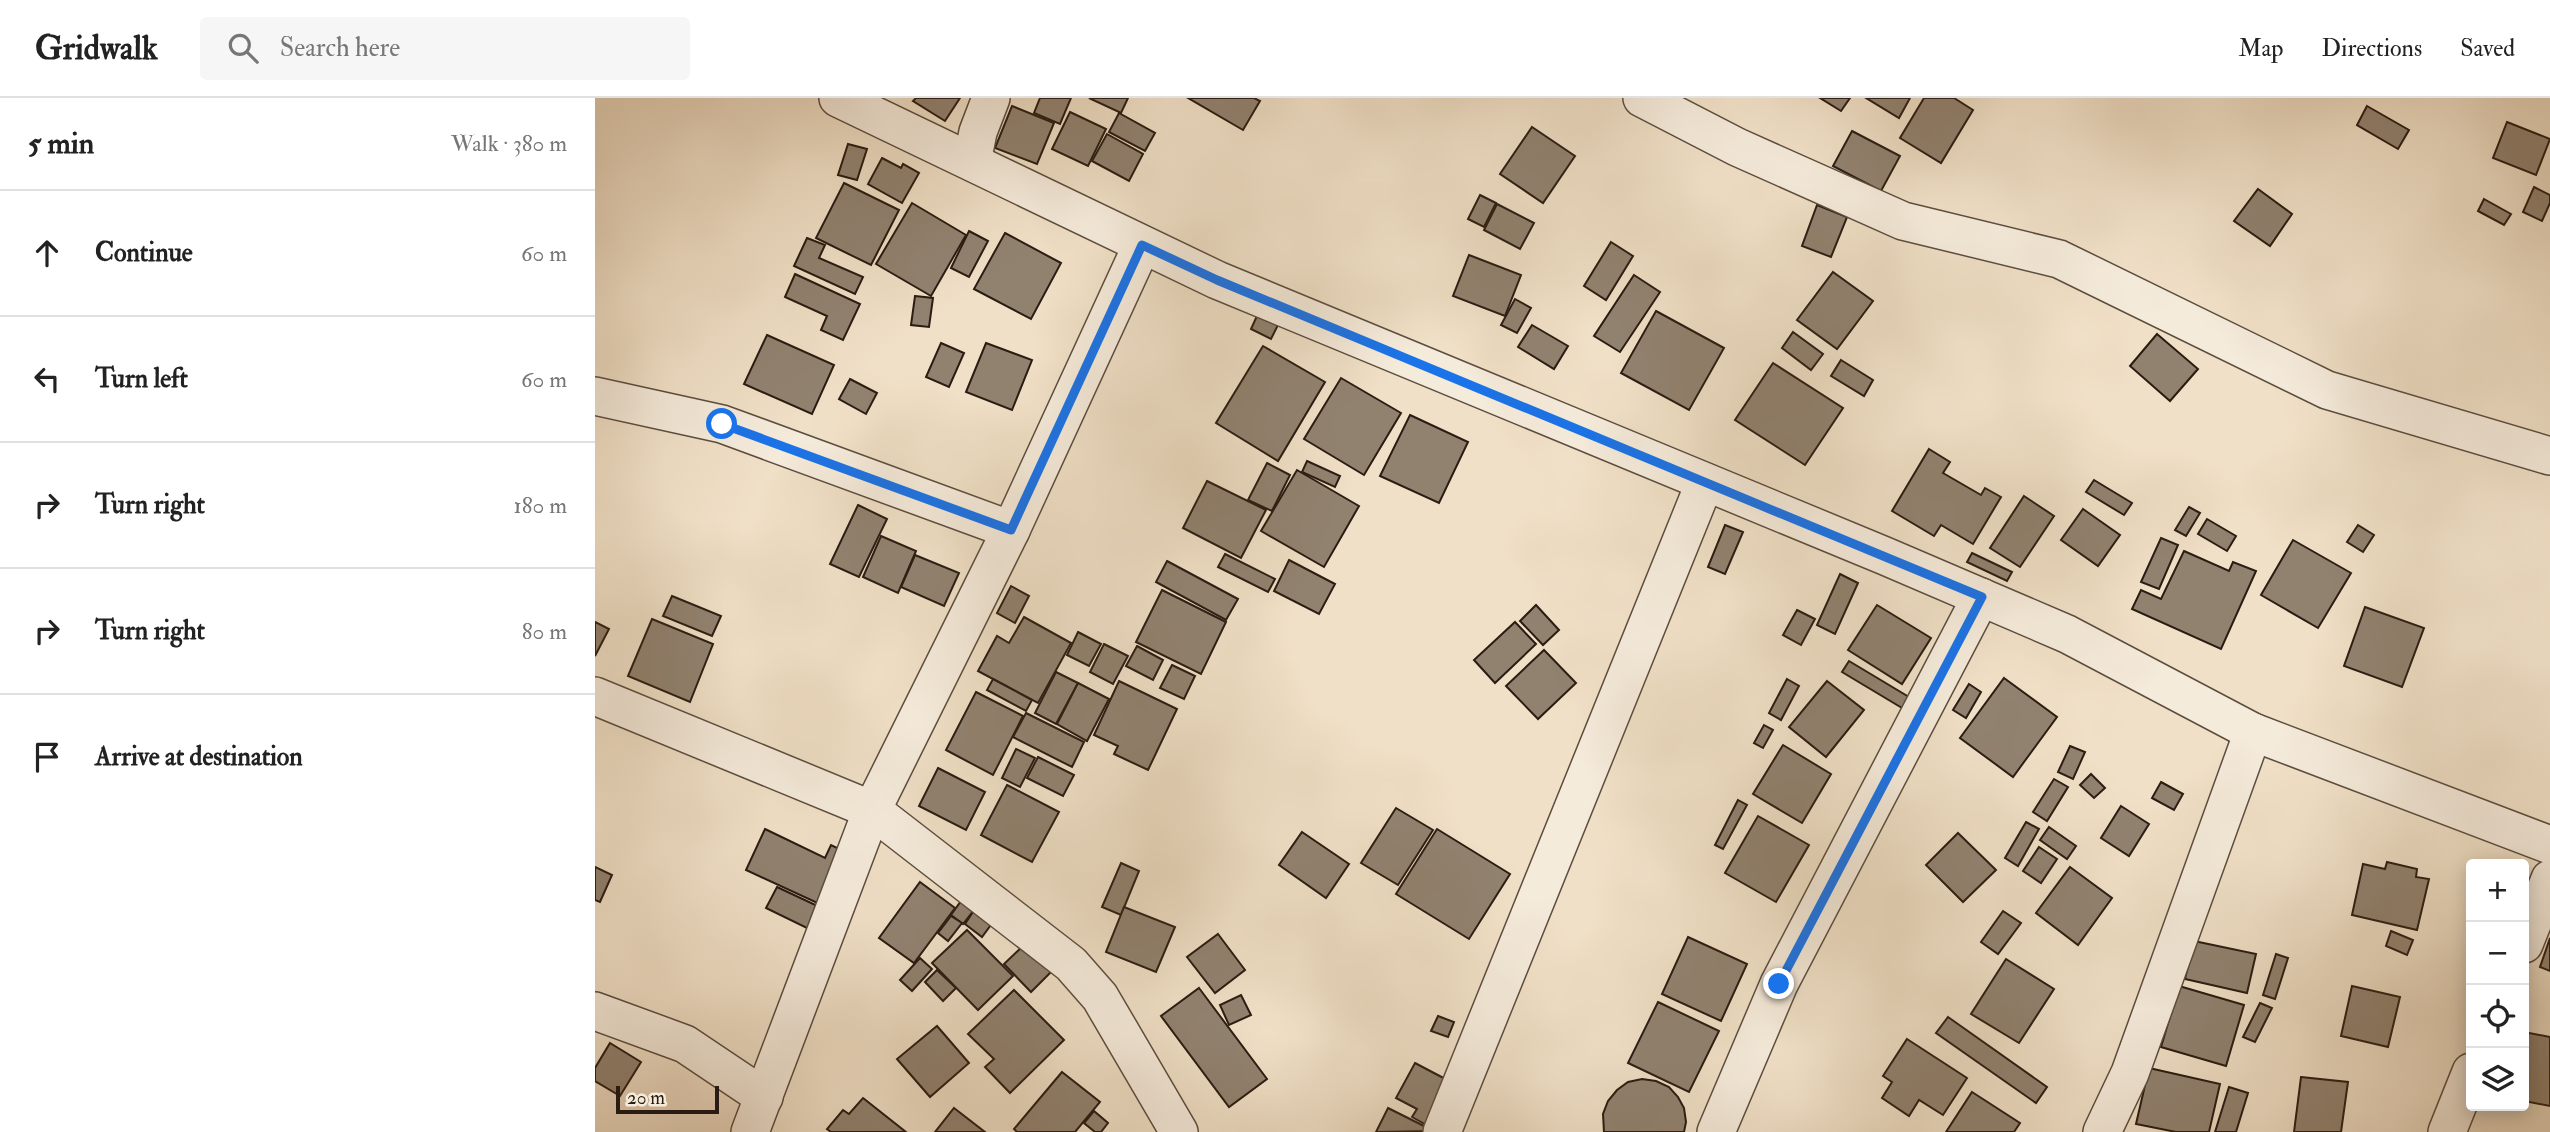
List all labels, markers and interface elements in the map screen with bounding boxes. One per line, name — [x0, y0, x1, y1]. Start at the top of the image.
search box — [200, 17, 690, 80]
text: Gridwalk — [35, 28, 158, 69]
icon: search — [224, 29, 262, 67]
text: Search here — [280, 32, 400, 64]
text: Map — [2238, 33, 2283, 64]
text: Directions — [2321, 33, 2422, 64]
text: Saved — [2460, 33, 2515, 64]
text: 5 min — [28, 125, 94, 162]
text: Walk · 380 m — [451, 129, 567, 158]
icon: ahead — [28, 234, 66, 272]
text: Continue — [95, 237, 193, 269]
text: 60 m — [521, 239, 567, 268]
icon: left — [28, 360, 66, 398]
text: Turn left — [95, 363, 188, 395]
text: 60 m — [521, 365, 567, 394]
route start — [706, 408, 737, 439]
icon: right — [28, 486, 66, 524]
text: Turn right — [95, 489, 205, 521]
text: 180 m — [514, 491, 567, 520]
icon: right — [28, 612, 66, 650]
text: Turn right — [95, 615, 205, 647]
text: 80 m — [522, 617, 567, 646]
icon: arrive — [28, 738, 66, 776]
text: Arrive at destination — [95, 741, 303, 773]
map controls — [2466, 859, 2529, 1111]
button: + — [2466, 859, 2529, 922]
button: − — [2466, 922, 2529, 985]
route end — [1763, 968, 1794, 999]
button: locate — [2466, 985, 2529, 1048]
button: layers — [2466, 1048, 2529, 1111]
scale bar — [616, 1083, 719, 1115]
text: 20 m — [627, 1086, 665, 1110]

